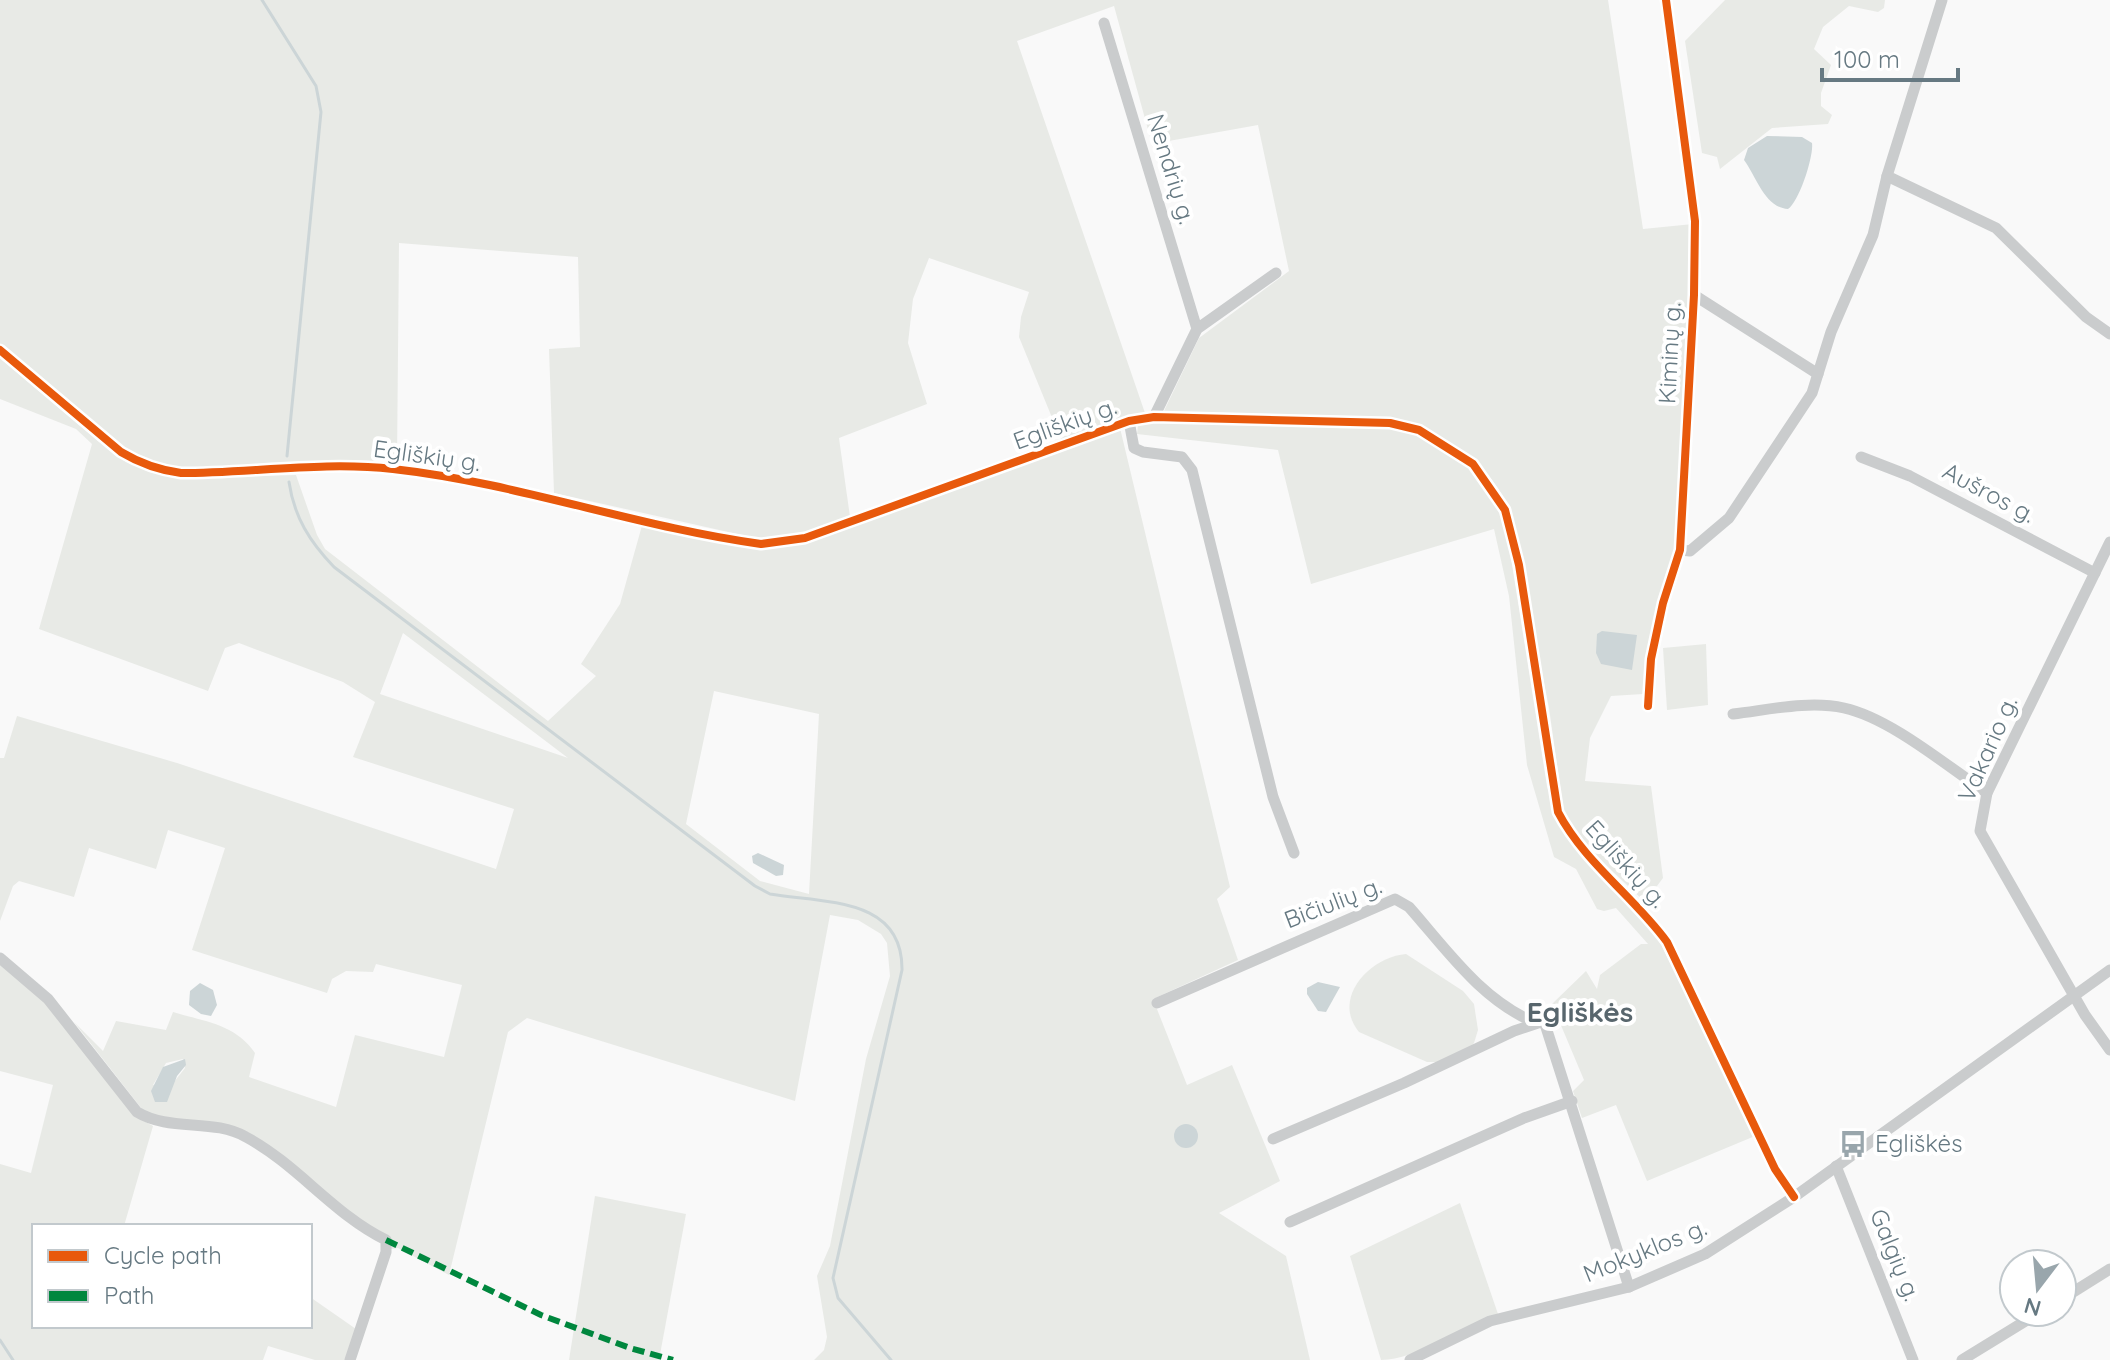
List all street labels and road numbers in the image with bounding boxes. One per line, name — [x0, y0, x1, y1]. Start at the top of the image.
street label: Nendrių g. — [1141, 110, 1203, 227]
street label: Kiminų g. — [1651, 301, 1687, 405]
street label: Egliškių g. — [1009, 391, 1120, 456]
street label: Egliškių g. — [372, 433, 483, 477]
street label: Aušros g. — [1938, 455, 2041, 529]
street label: Vakario g. — [1951, 691, 2024, 806]
street label: Egliškių g. — [1580, 813, 1674, 913]
street label: Bičiulių g. — [1280, 870, 1386, 934]
street label: Galgių g. — [1864, 1204, 1928, 1305]
street label: Mokyklos g. — [1579, 1212, 1711, 1288]

